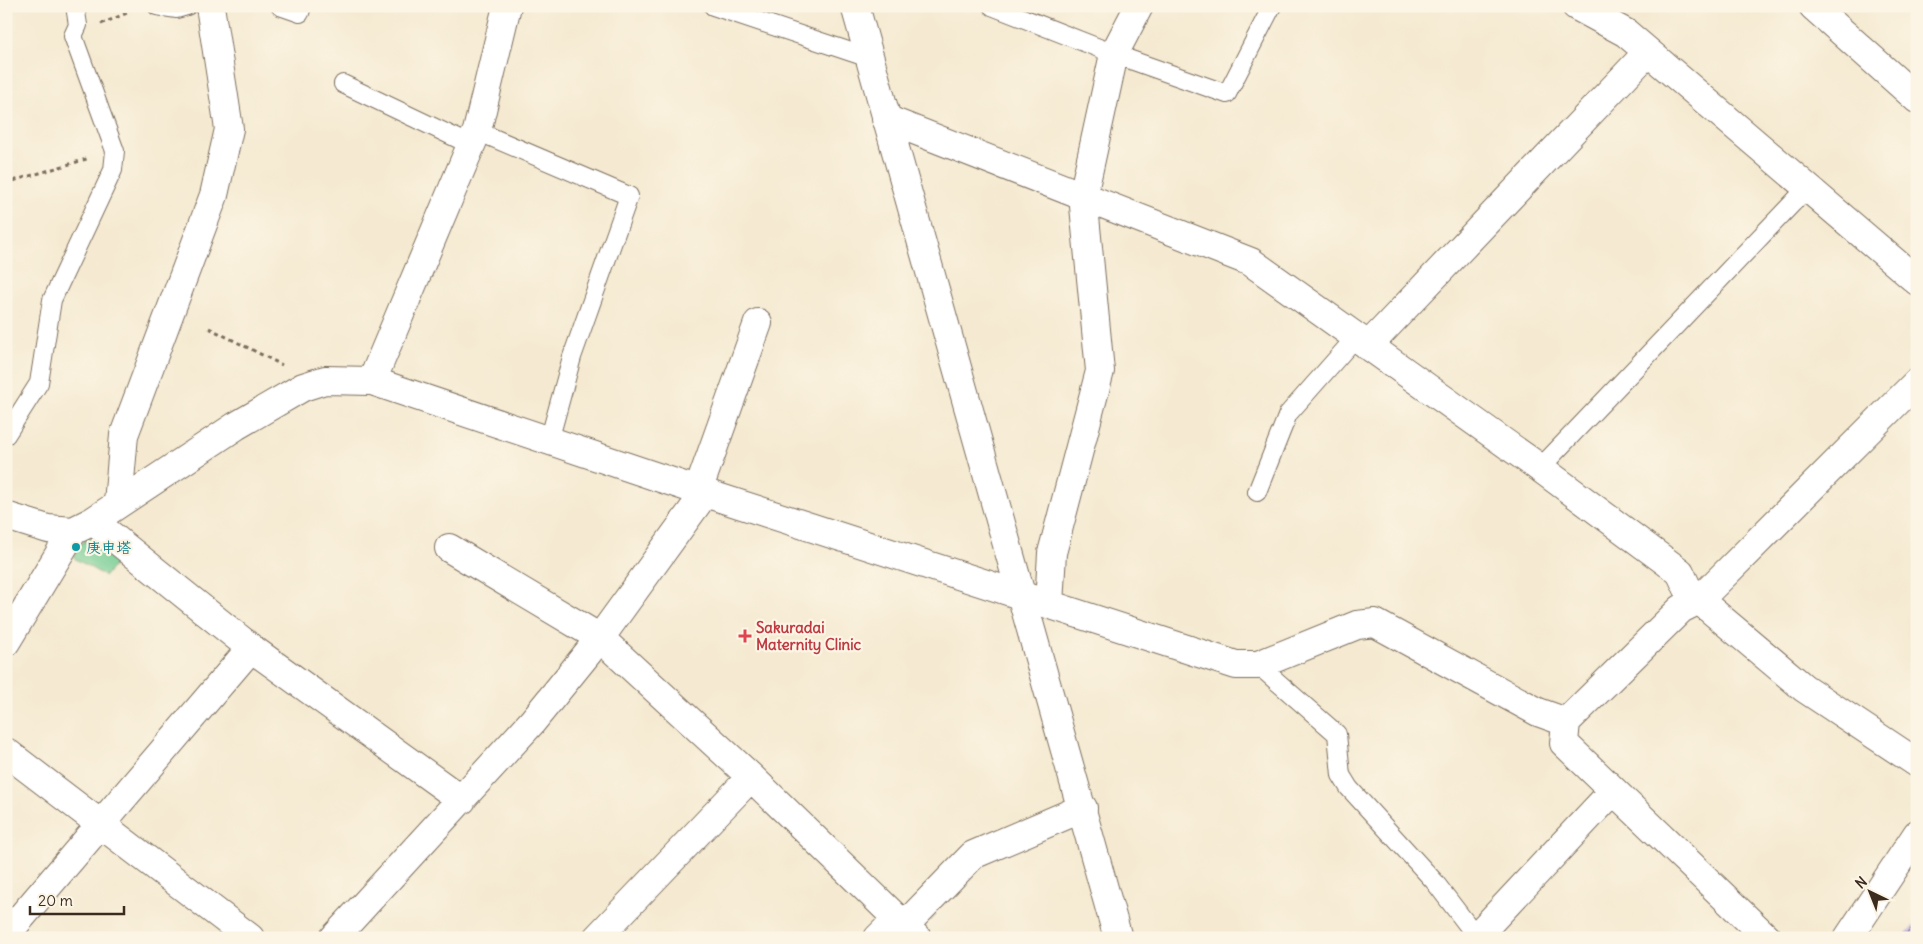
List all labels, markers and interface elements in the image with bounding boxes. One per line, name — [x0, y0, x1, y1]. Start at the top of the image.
place label: 庚申塔 — [86, 538, 131, 557]
marker: 庚申塔 — [70, 541, 82, 553]
place label: Sakuradai Maternity Clinic — [756, 618, 862, 655]
marker: Sakuradai Maternity Clinic — [738, 629, 752, 643]
north arrow — [1846, 866, 1896, 916]
text: N — [1851, 873, 1871, 892]
scale bar — [30, 884, 124, 916]
text: 20 m — [38, 891, 73, 910]

